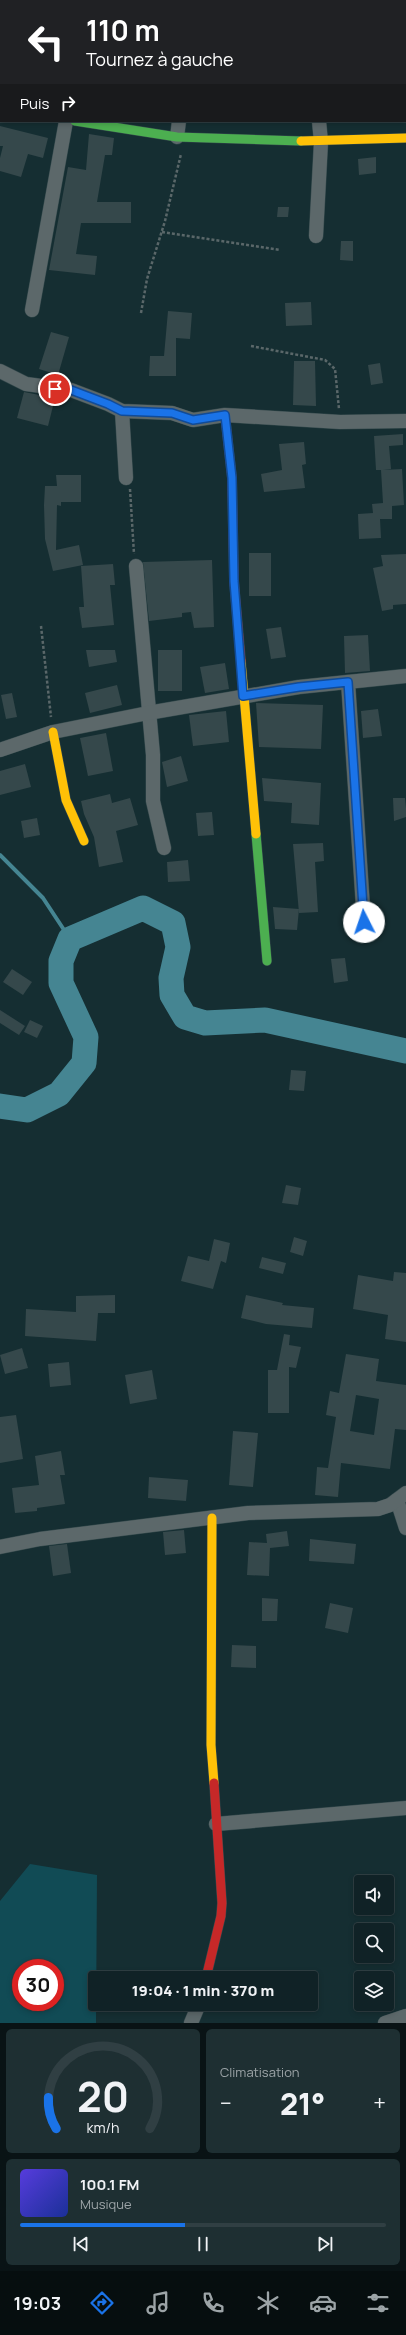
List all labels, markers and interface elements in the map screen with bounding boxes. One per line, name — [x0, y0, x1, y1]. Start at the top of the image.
text: 110 m — [86, 11, 160, 49]
icon: left — [20, 16, 72, 68]
text: Tournez à gauche — [86, 47, 234, 71]
icon: right — [57, 92, 79, 114]
text: Puis — [20, 93, 49, 114]
pin — [38, 372, 72, 406]
icon: arrive — [44, 378, 66, 400]
position arrow — [343, 901, 385, 943]
map controls — [354, 1875, 394, 2011]
button: sound — [354, 1875, 394, 1915]
button: search — [354, 1923, 394, 1963]
speed limit sign: 30 — [12, 1959, 64, 2011]
button: layers — [354, 1971, 394, 2011]
text: 19:04 · 1 min · 370 m — [132, 1980, 274, 2001]
text: Climatisation — [220, 2063, 300, 2081]
text: 20 — [77, 2068, 129, 2124]
text: 21° — [280, 2083, 325, 2124]
text: − — [220, 2088, 232, 2118]
text: + — [373, 2088, 386, 2118]
text: km/h — [86, 2118, 120, 2137]
text: 100.1 FM — [80, 2174, 139, 2195]
text: Musique — [80, 2195, 132, 2213]
icon: previous — [70, 2233, 92, 2255]
icon: pause — [192, 2233, 214, 2255]
icon: next — [314, 2233, 336, 2255]
icon: directions — [88, 2289, 116, 2317]
icon: music — [144, 2289, 172, 2317]
icon: phone — [199, 2289, 227, 2317]
icon: climate — [254, 2289, 282, 2317]
icon: car — [309, 2289, 337, 2317]
icon: filters — [364, 2289, 392, 2317]
text: 19:03 — [14, 2291, 61, 2315]

